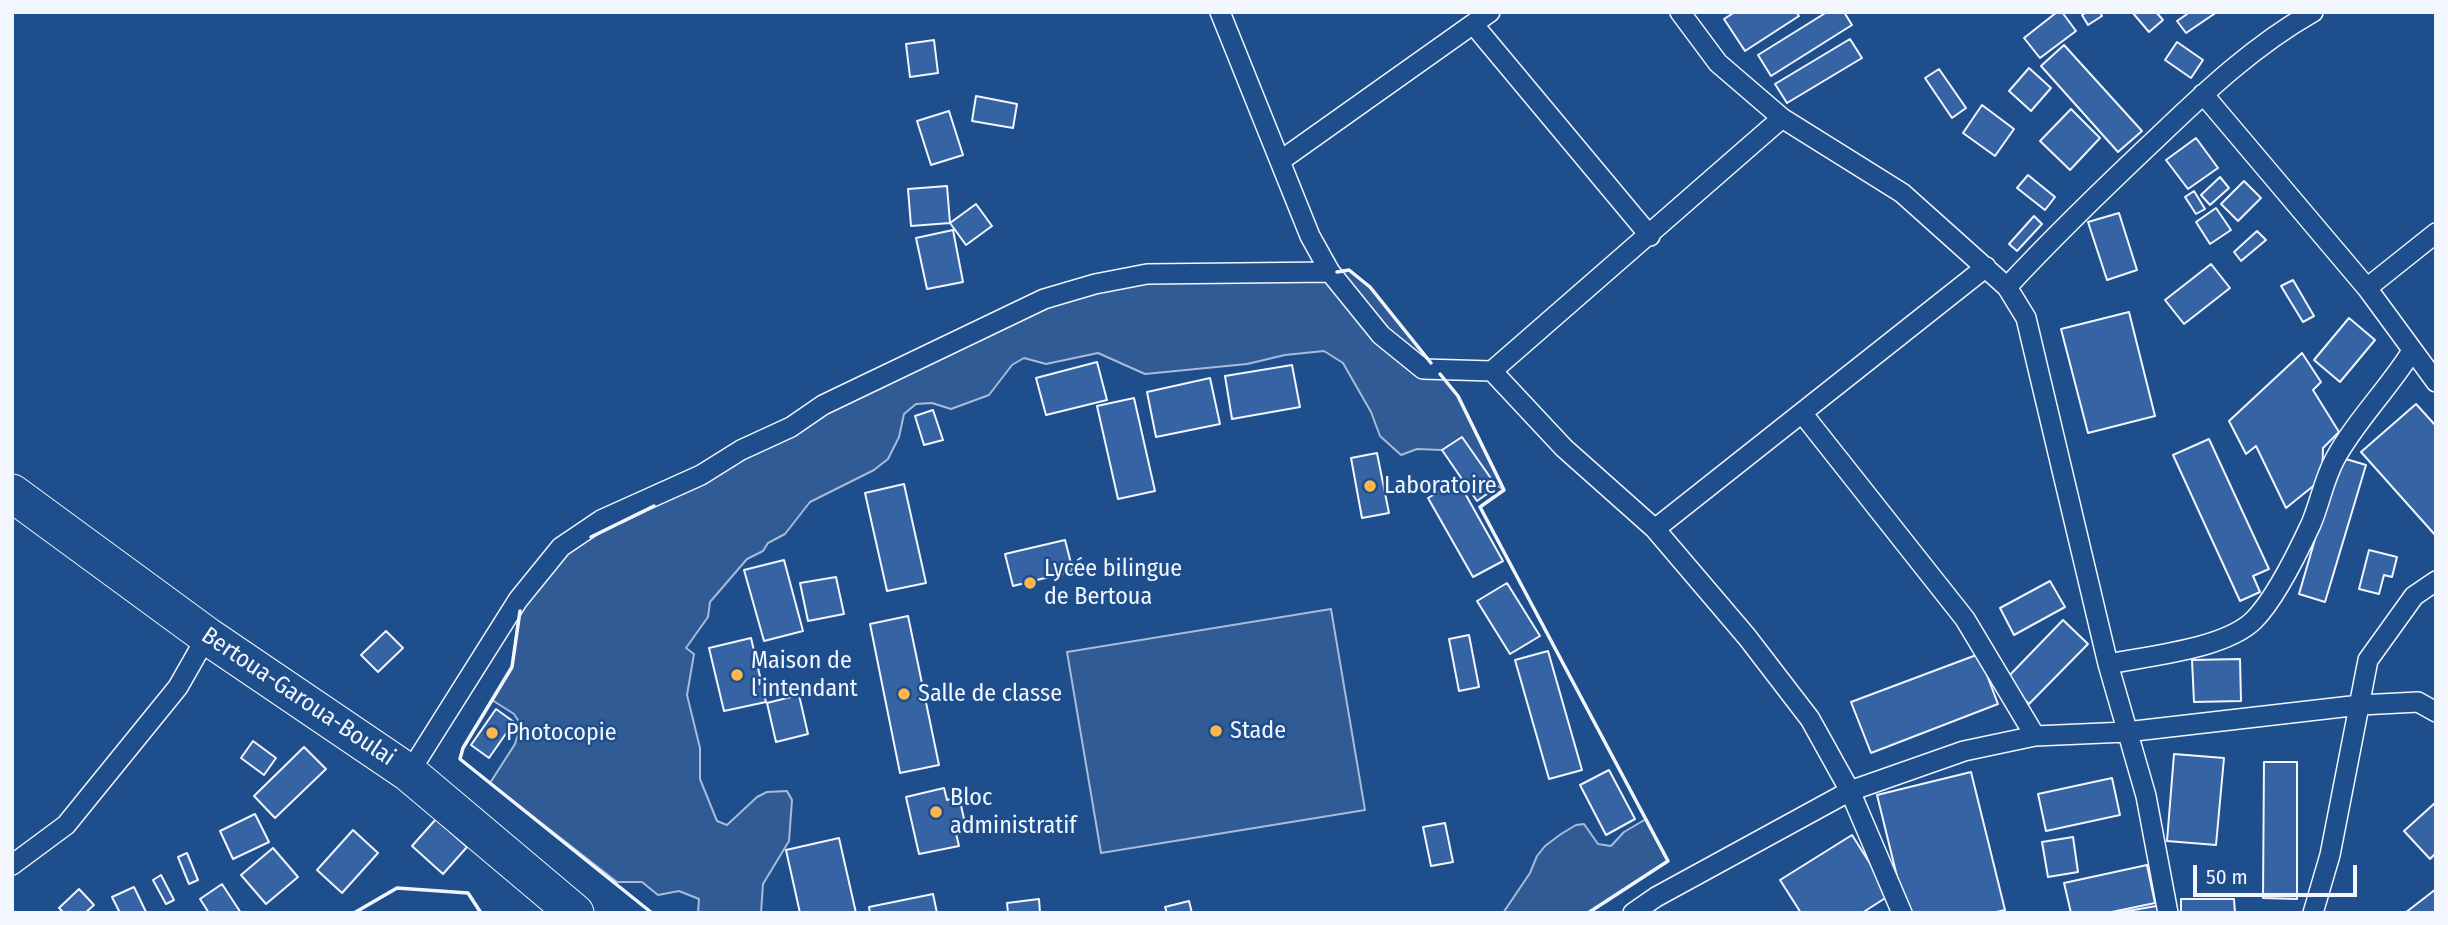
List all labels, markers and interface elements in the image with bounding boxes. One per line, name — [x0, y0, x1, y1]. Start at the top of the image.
place label: Laboratoire — [1384, 472, 1497, 500]
marker: Laboratoire — [1362, 478, 1378, 494]
place label: Lycée bilingue de Bertoua — [1044, 555, 1182, 611]
marker: Lycée bilingue de Bertoua — [1022, 575, 1038, 591]
street label: Bertoua-Garoua-Boulai — [196, 621, 400, 773]
place label: Maison de l'intendant — [751, 647, 858, 703]
marker: Maison de l'intendant — [729, 667, 745, 683]
place label: Salle de classe — [918, 680, 1062, 708]
marker: Salle de classe — [896, 686, 912, 702]
place label: Stade — [1230, 717, 1286, 745]
place label: Photocopie — [506, 719, 617, 747]
marker: Stade — [1208, 723, 1224, 739]
marker: Photocopie — [484, 725, 500, 741]
place label: Bloc administratif — [950, 784, 1077, 840]
marker: Bloc administratif — [928, 804, 944, 820]
scale bar — [2196, 852, 2360, 896]
text: 50 m — [2206, 864, 2248, 890]

